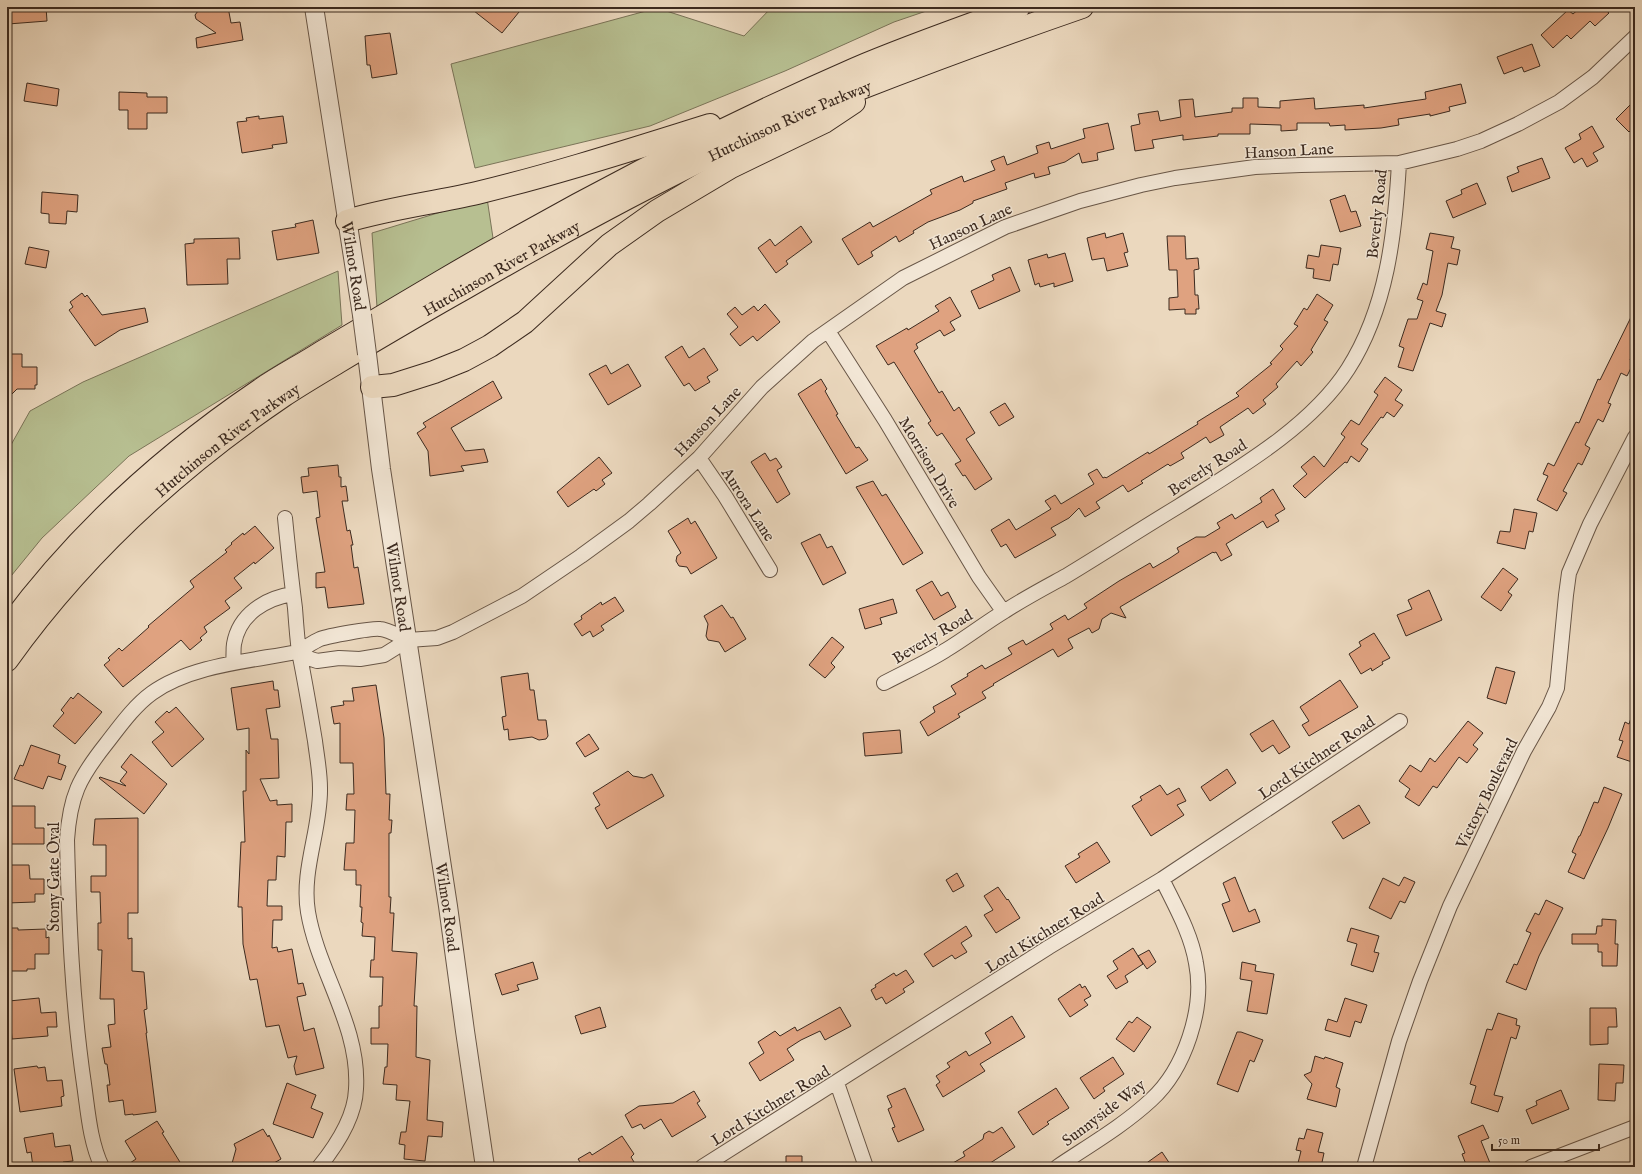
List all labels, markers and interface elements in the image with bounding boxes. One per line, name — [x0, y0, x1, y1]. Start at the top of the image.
street label: Hutchinson River Parkway — [705, 77, 875, 167]
street label: Hanson Lane — [1244, 140, 1334, 164]
street label: Beverly Road — [1363, 168, 1393, 260]
street label: Hanson Lane — [926, 200, 1016, 256]
street label: Hutchinson River Parkway — [420, 217, 584, 322]
street label: Wilmot Road — [336, 220, 369, 313]
street label: Hutchinson River Parkway — [152, 380, 304, 503]
street label: Hanson Lane — [671, 383, 746, 462]
street label: Morrison Drive — [893, 414, 963, 512]
street label: Beverly Road — [1165, 436, 1252, 502]
street label: Aurora Lane — [716, 464, 779, 546]
street label: Wilmot Road — [380, 541, 414, 634]
street label: Beverly Road — [889, 606, 977, 669]
street label: Lord Kitchner Road — [1255, 712, 1380, 805]
street label: Victory Boulevard — [1452, 735, 1523, 853]
street label: Stony Gate Oval — [45, 822, 65, 932]
street label: Wilmot Road — [429, 861, 462, 954]
street label: Lord Kitchner Road — [982, 889, 1108, 978]
street label: Lord Kitchner Road — [708, 1062, 834, 1151]
street label: Sunnyside Way — [1058, 1076, 1150, 1151]
scale bar — [1492, 1126, 1599, 1152]
text: 50 m — [1498, 1133, 1520, 1148]

